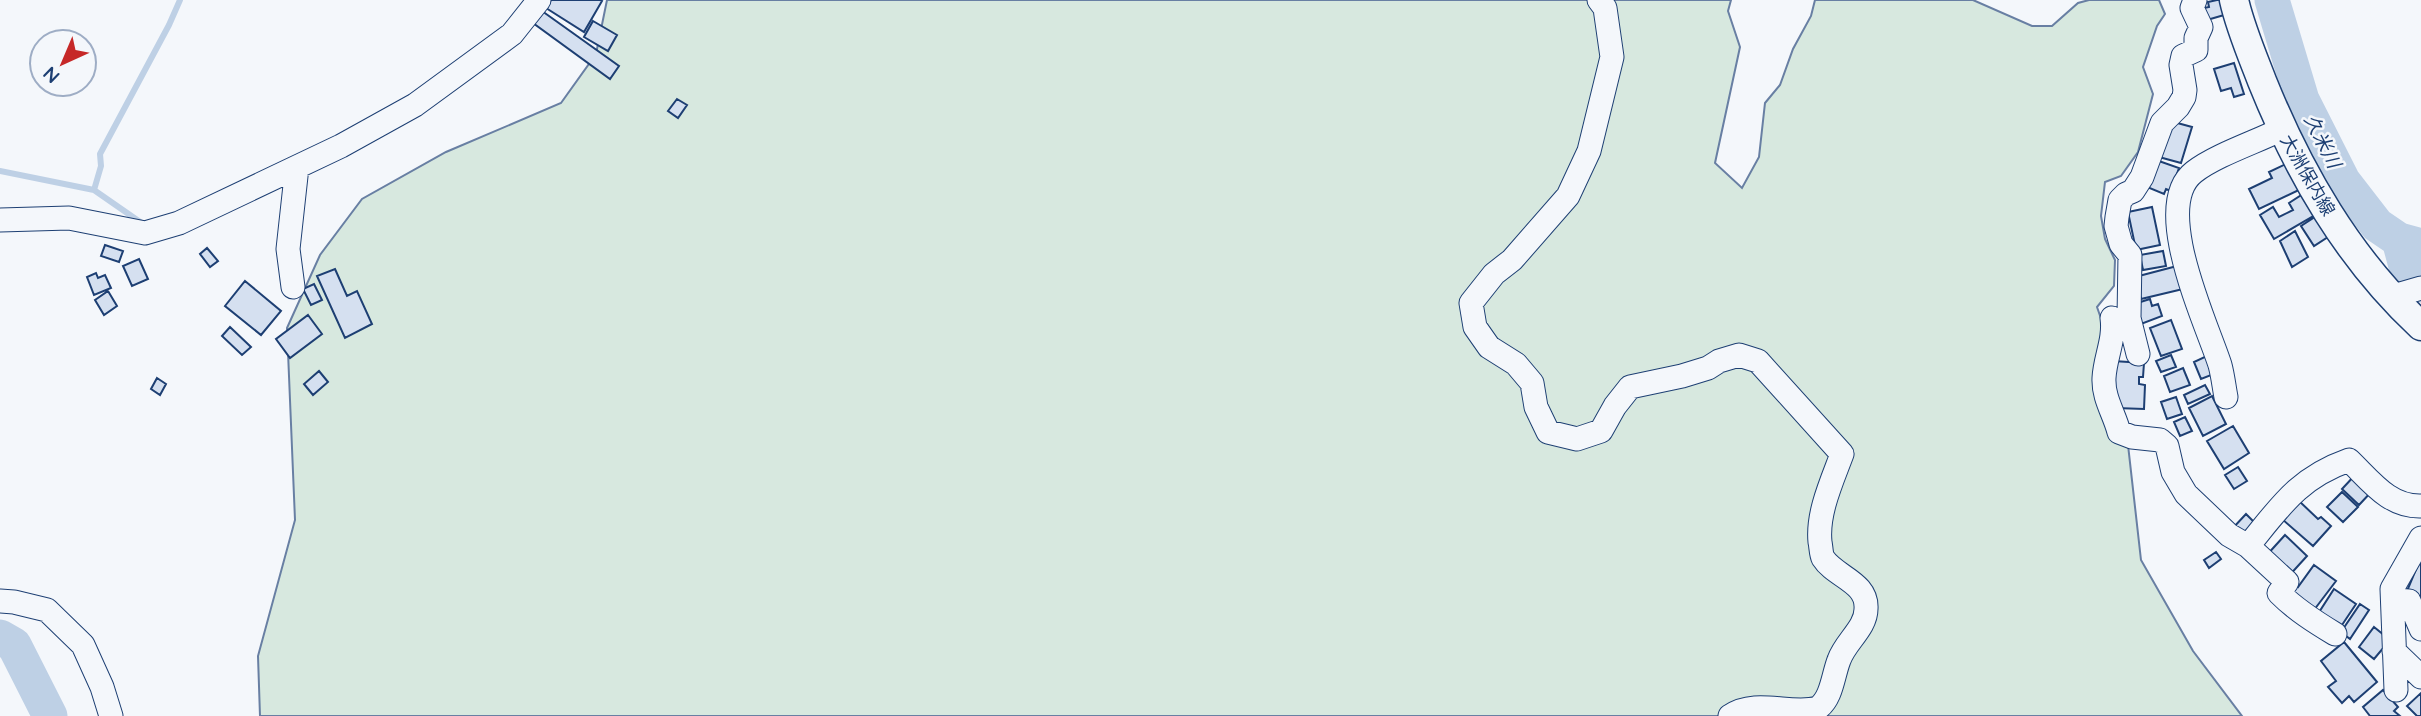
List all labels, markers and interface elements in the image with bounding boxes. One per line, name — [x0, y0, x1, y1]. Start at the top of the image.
north arrow — [28, 28, 98, 98]
text: N — [38, 62, 65, 89]
water label: 久米川 — [2299, 110, 2348, 174]
street label: 大洲保内線 — [2276, 130, 2340, 220]

